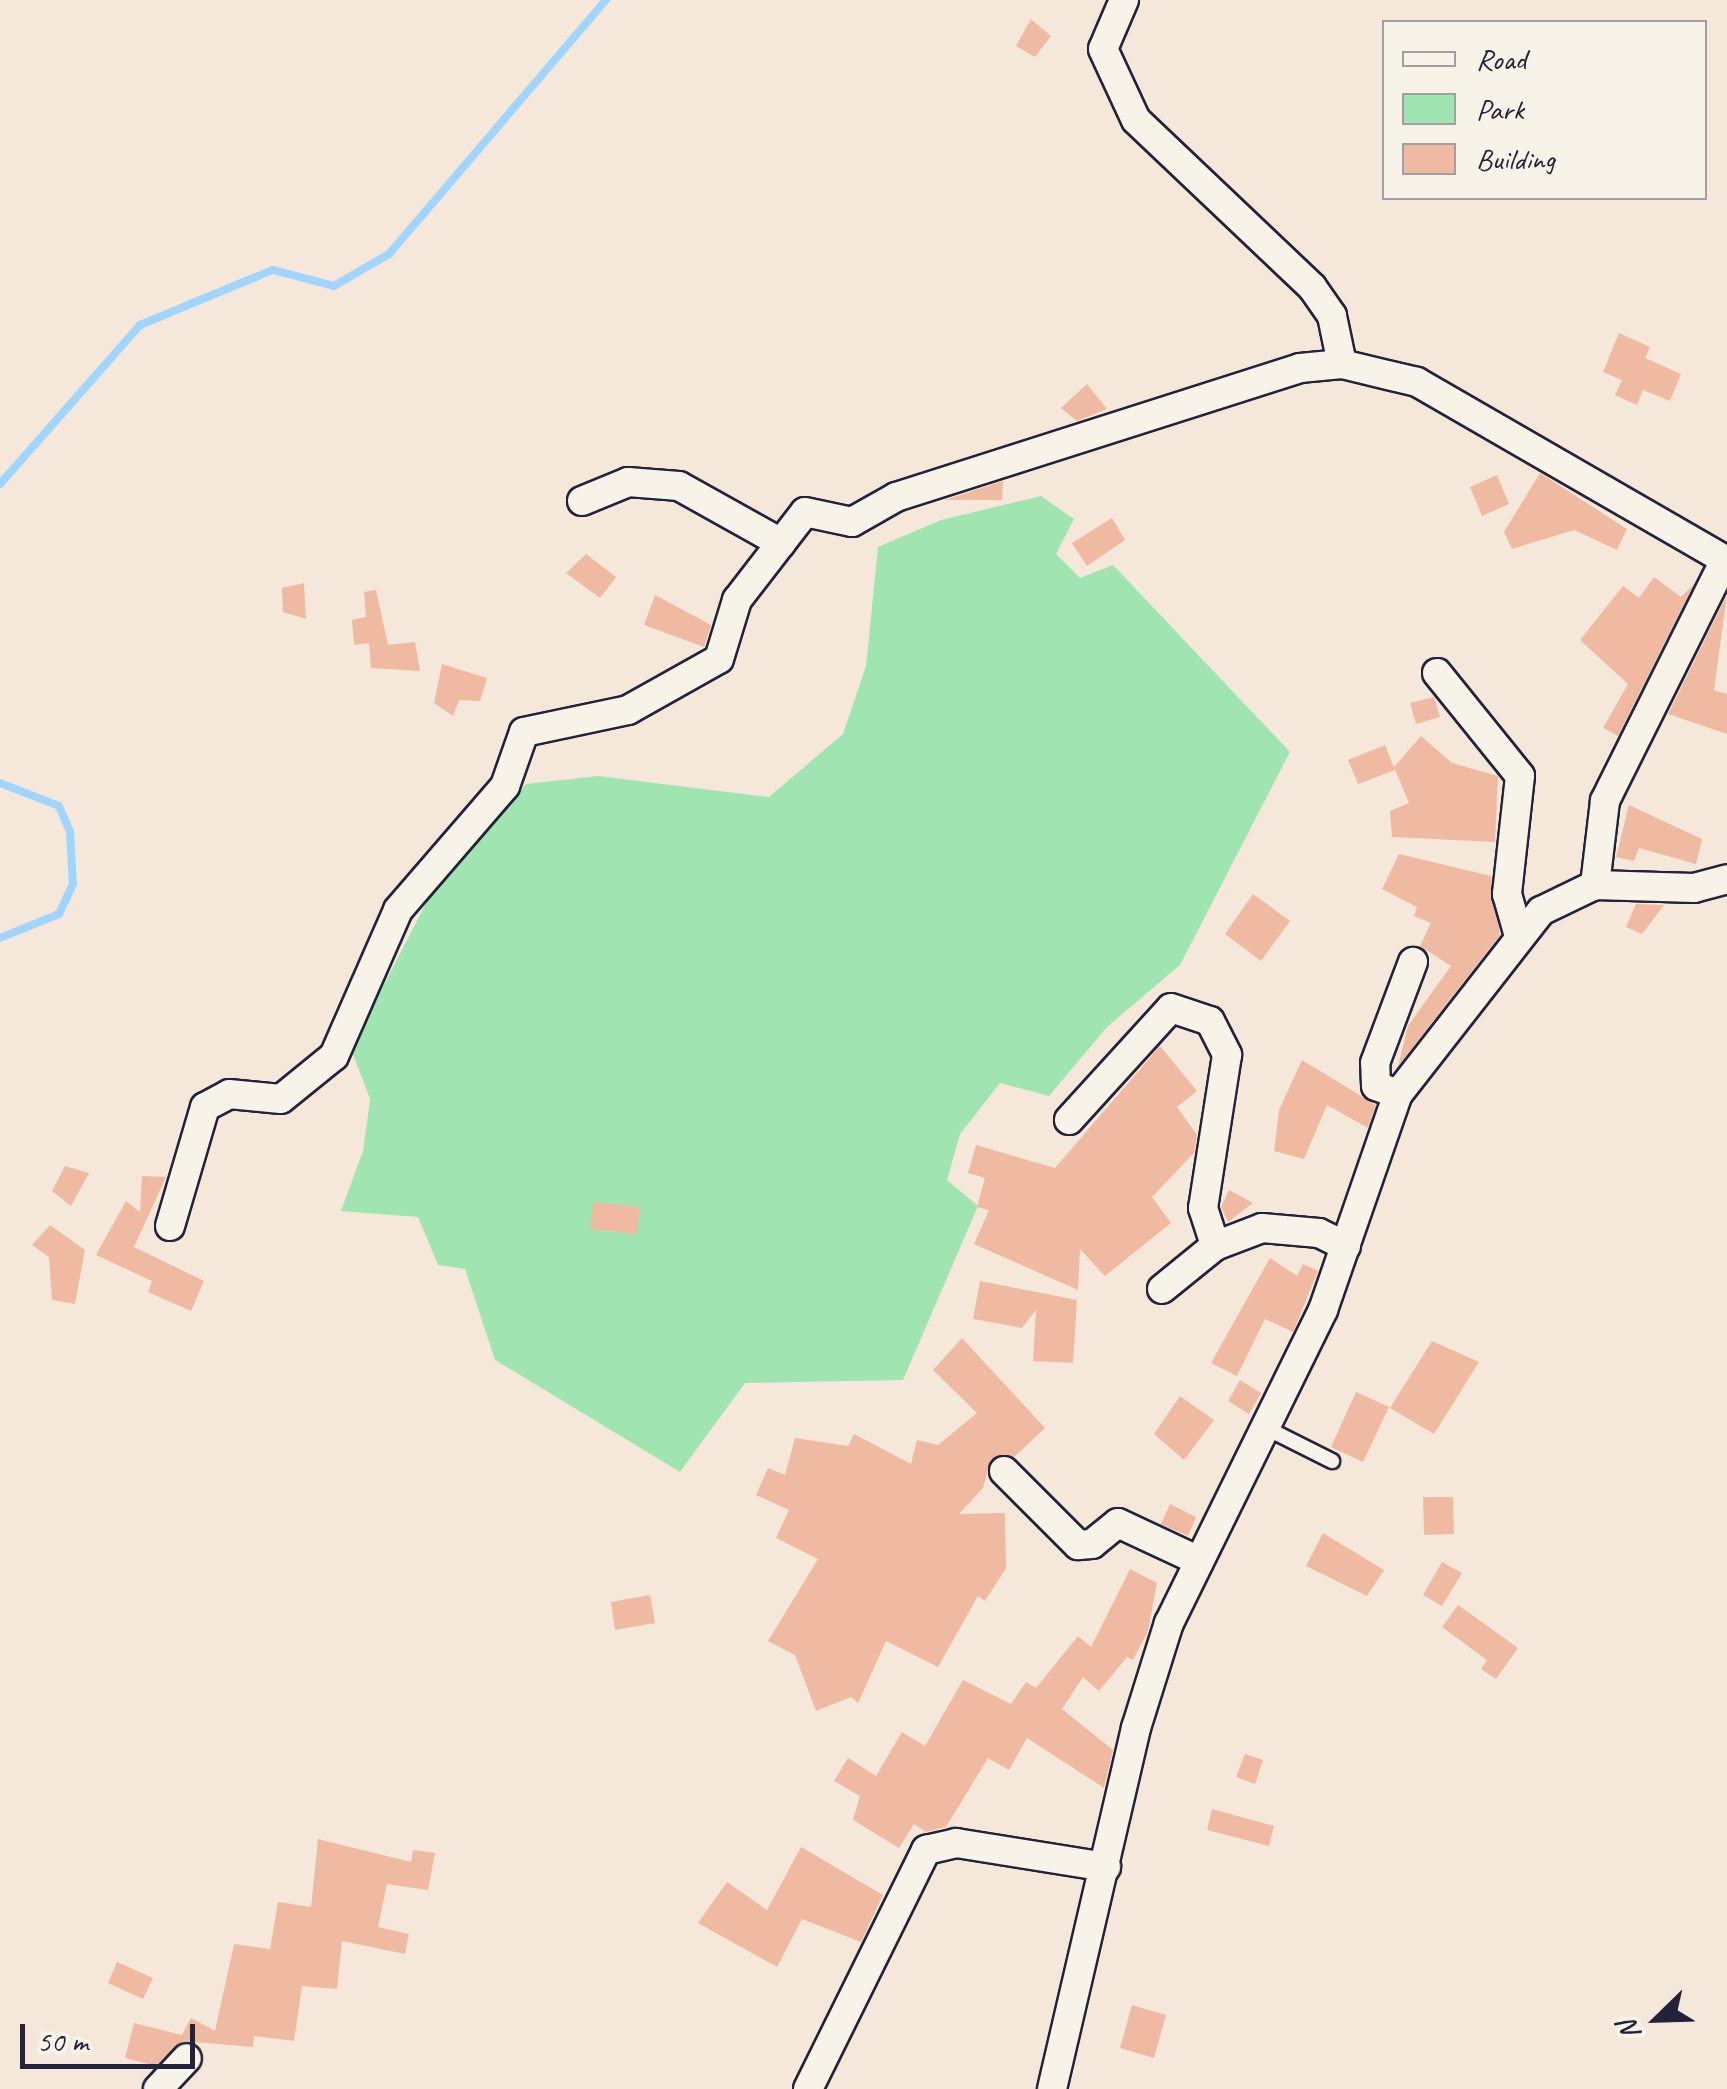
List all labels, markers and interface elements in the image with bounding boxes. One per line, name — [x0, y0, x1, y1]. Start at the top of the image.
legend — [1382, 20, 1707, 200]
text: Road — [1476, 40, 1526, 78]
text: Park — [1476, 90, 1524, 128]
text: Building — [1476, 140, 1555, 178]
north arrow — [1607, 1969, 1707, 2069]
scale bar — [25, 2004, 200, 2066]
text: N — [1609, 2016, 1648, 2046]
text: 50 m — [37, 2022, 88, 2060]

